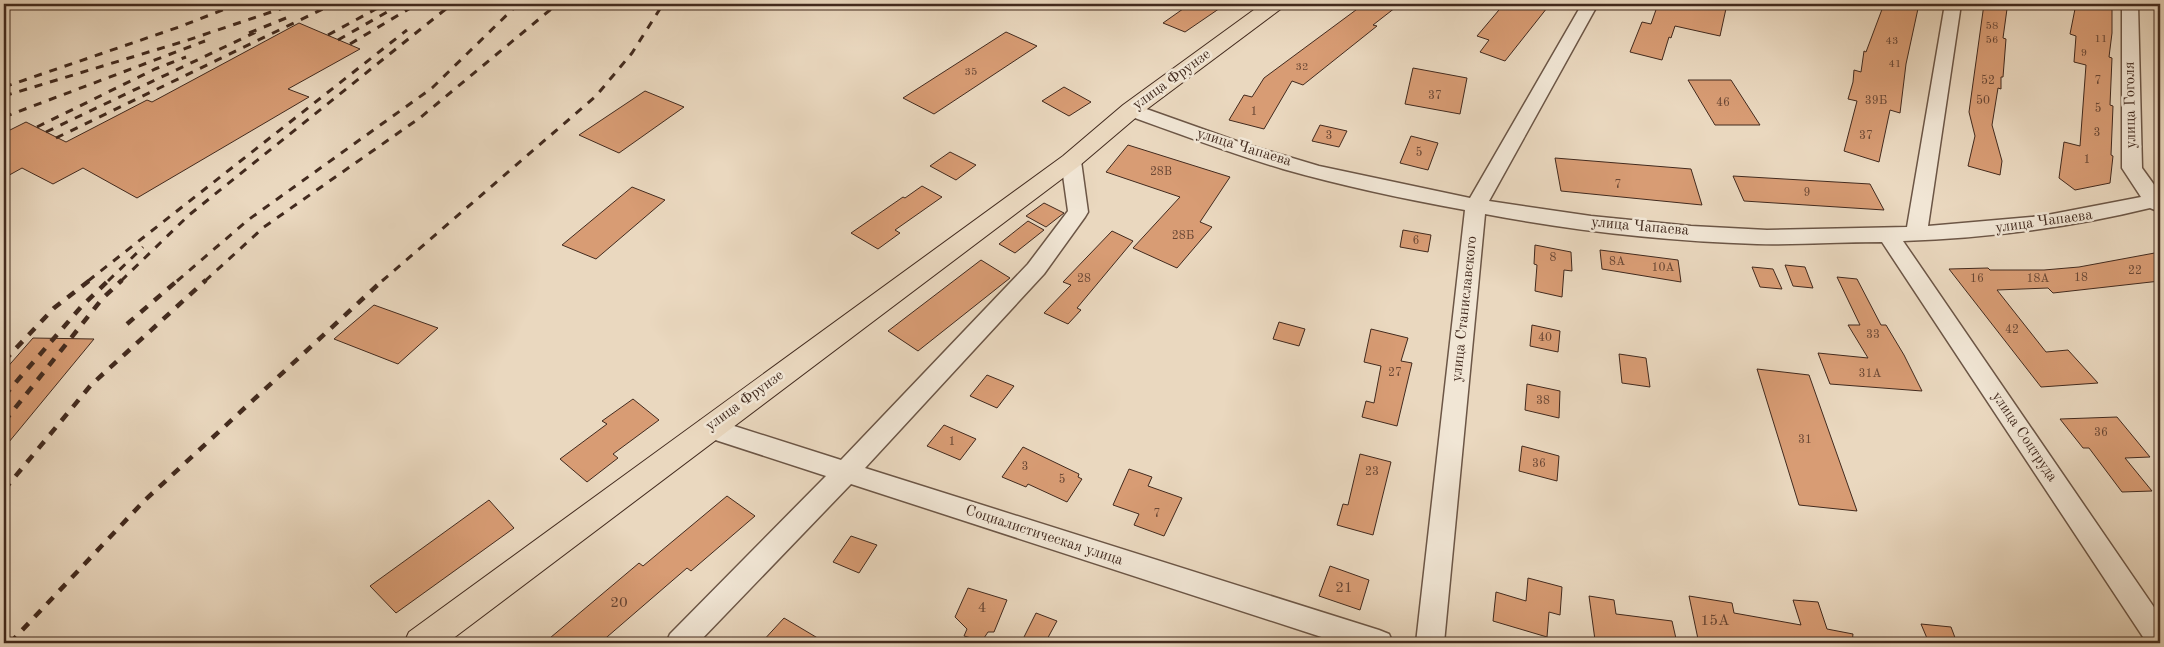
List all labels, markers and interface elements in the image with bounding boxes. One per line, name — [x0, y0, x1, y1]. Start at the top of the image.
house number: 58 — [1986, 21, 1998, 32]
house number: 11 — [2095, 34, 2107, 45]
house number: 56 — [1986, 35, 1998, 46]
house number: 43 — [1886, 36, 1898, 47]
street label: улица Фрунзе — [1130, 47, 1214, 113]
house number: 9 — [2081, 48, 2087, 59]
house number: 41 — [1889, 59, 1901, 70]
street label: улица Гоголя — [2123, 61, 2139, 149]
house number: 32 — [1296, 62, 1308, 73]
house number: 35 — [965, 67, 977, 78]
house number: 52 — [1981, 74, 1995, 87]
house number: 7 — [2095, 75, 2101, 87]
house number: 37 — [1428, 90, 1442, 102]
house number: 50 — [1976, 94, 1990, 107]
house number: 39Б — [1865, 95, 1887, 107]
house number: 46 — [1716, 97, 1730, 109]
house number: 5 — [2095, 102, 2102, 115]
house number: 1 — [1251, 106, 1257, 118]
street label: улица Чапаева — [1195, 126, 1294, 170]
house number: 3 — [2094, 127, 2100, 139]
house number: 3 — [1326, 130, 1332, 142]
house number: 37 — [1859, 130, 1873, 142]
house number: 5 — [1416, 146, 1423, 159]
house number: 1 — [2084, 154, 2090, 166]
house number: 28В — [1150, 166, 1172, 178]
house number: 7 — [1615, 179, 1621, 191]
house number: 9 — [1804, 187, 1810, 199]
street label: улица Чапаева — [1994, 208, 2094, 236]
street label: улица Чапаева — [1590, 215, 1690, 239]
house number: 28Б — [1172, 230, 1194, 242]
house number: 6 — [1413, 235, 1420, 247]
street label: улица Станиславского — [1450, 235, 1480, 383]
house number: 8 — [1550, 252, 1557, 264]
house number: 8А — [1609, 256, 1625, 268]
house number: 10А — [1651, 262, 1675, 274]
house number: 22 — [2128, 265, 2142, 277]
house number: 18 — [2074, 272, 2088, 284]
house number: 28 — [1077, 273, 1091, 285]
house number: 16 — [1970, 273, 1984, 285]
house number: 18А — [2026, 273, 2050, 285]
house number: 42 — [2005, 324, 2019, 336]
house number: 33 — [1866, 329, 1880, 341]
house number: 40 — [1538, 332, 1552, 344]
house number: 27 — [1388, 367, 1402, 379]
street label: улица Фрунзе — [703, 368, 787, 434]
house number: 31А — [1858, 368, 1882, 380]
street label: улица Соцтруда — [1988, 389, 2060, 485]
house number: 38 — [1536, 395, 1550, 407]
house number: 36 — [2094, 427, 2108, 439]
house number: 31 — [1798, 434, 1812, 446]
house number: 1 — [949, 436, 955, 448]
house number: 36 — [1532, 458, 1546, 470]
house number: 3 — [1022, 461, 1028, 473]
house number: 23 — [1365, 466, 1379, 478]
house number: 5 — [1059, 473, 1066, 486]
street label: Социалистическая улица — [963, 503, 1125, 569]
house number: 7 — [1154, 508, 1160, 520]
house number: 21 — [1335, 581, 1353, 596]
house number: 20 — [610, 596, 628, 611]
house number: 4 — [978, 601, 986, 616]
house number: 15А — [1701, 614, 1730, 629]

